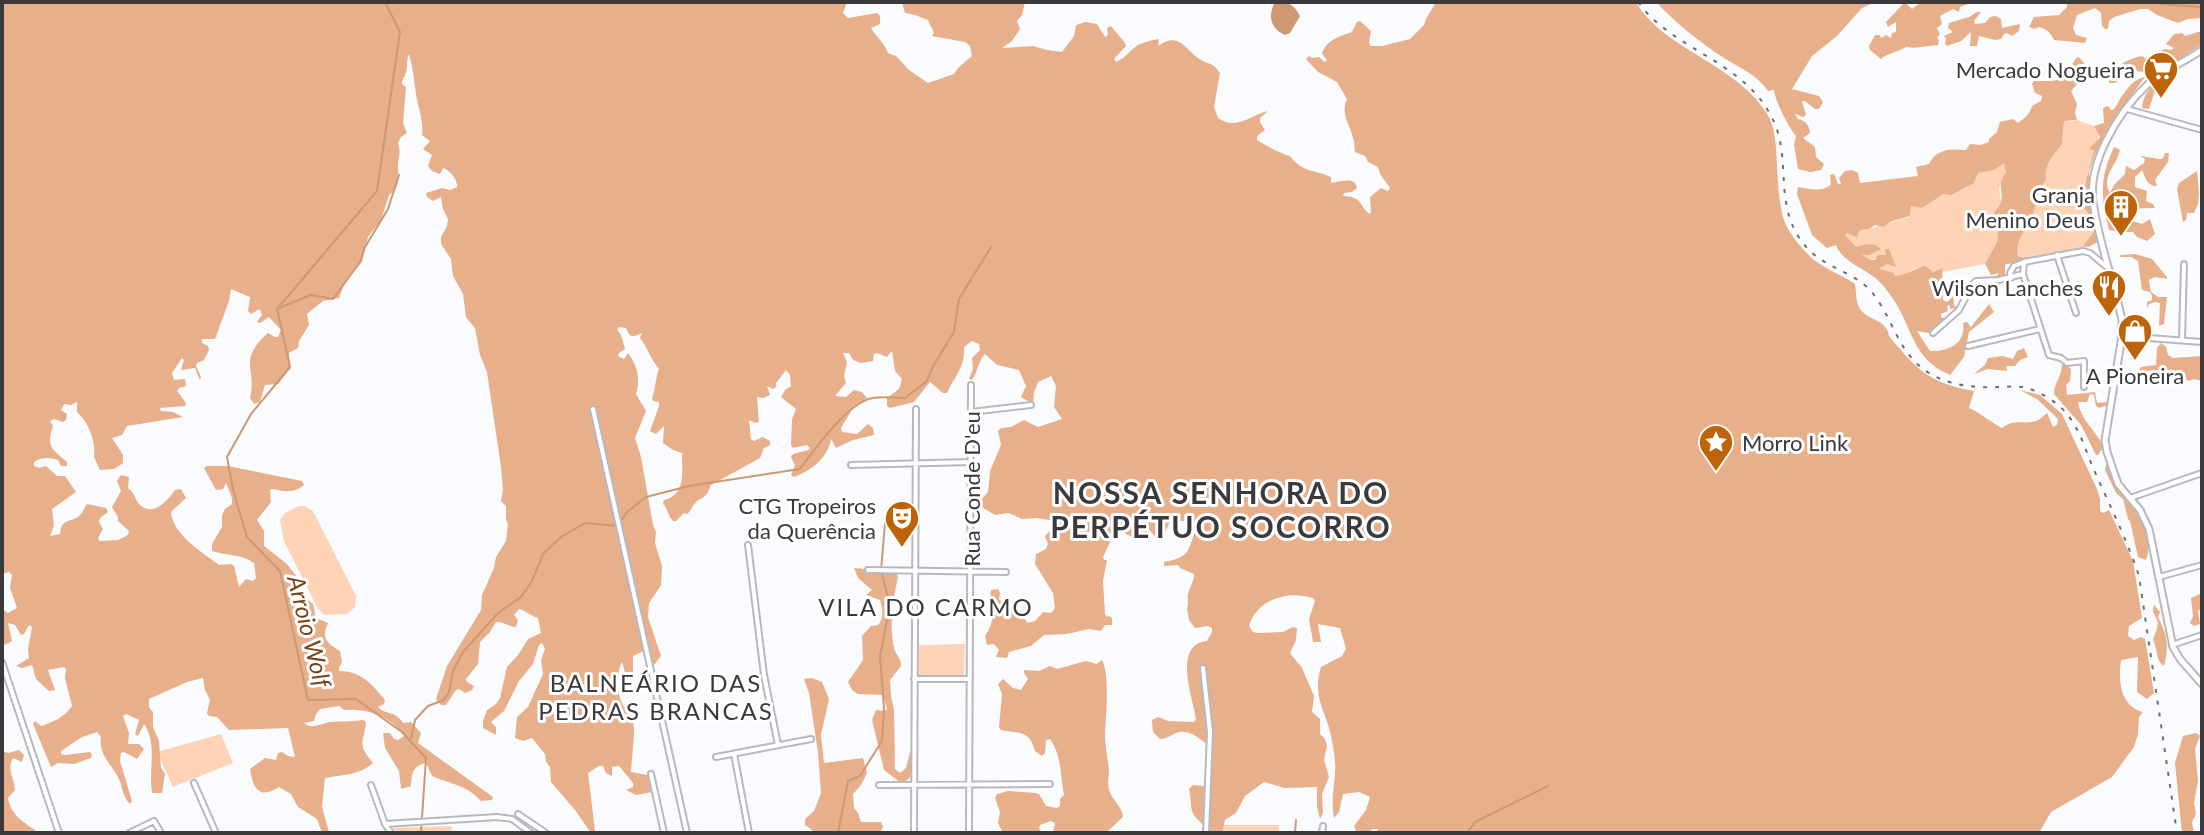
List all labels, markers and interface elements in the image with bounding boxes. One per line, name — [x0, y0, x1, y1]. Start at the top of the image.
supermarket icon: Mercado Nogueira — [2142, 50, 2180, 100]
place label: Mercado Nogueira — [1956, 56, 2135, 83]
place label: Granja Menino Deus — [1965, 181, 2095, 233]
building icon: Granja Menino Deus — [2102, 188, 2140, 238]
restaurant icon: Wilson Lanches — [2090, 268, 2128, 318]
place label: Wilson Lanches — [1931, 274, 2083, 301]
shop icon: A Pioneira — [2116, 312, 2154, 362]
place label: A Pioneira — [2086, 362, 2184, 389]
street label: Rua Conde D'eu — [958, 411, 985, 567]
place icon: Morro Link — [1697, 423, 1735, 473]
place label: Morro Link — [1742, 429, 1849, 456]
district label: NOSSA SENHORA DO PERPÉTUO SOCORRO — [1050, 474, 1392, 544]
place label: CTG Tropeiros da Querência — [739, 492, 876, 544]
theatre icon: CTG Tropeiros da Querência — [883, 499, 921, 549]
water label: Arroio Wolf — [282, 571, 338, 691]
district label: VILA DO CARMO — [818, 592, 1034, 621]
district label: BALNEÁRIO DAS PEDRAS BRANCAS — [538, 668, 774, 725]

